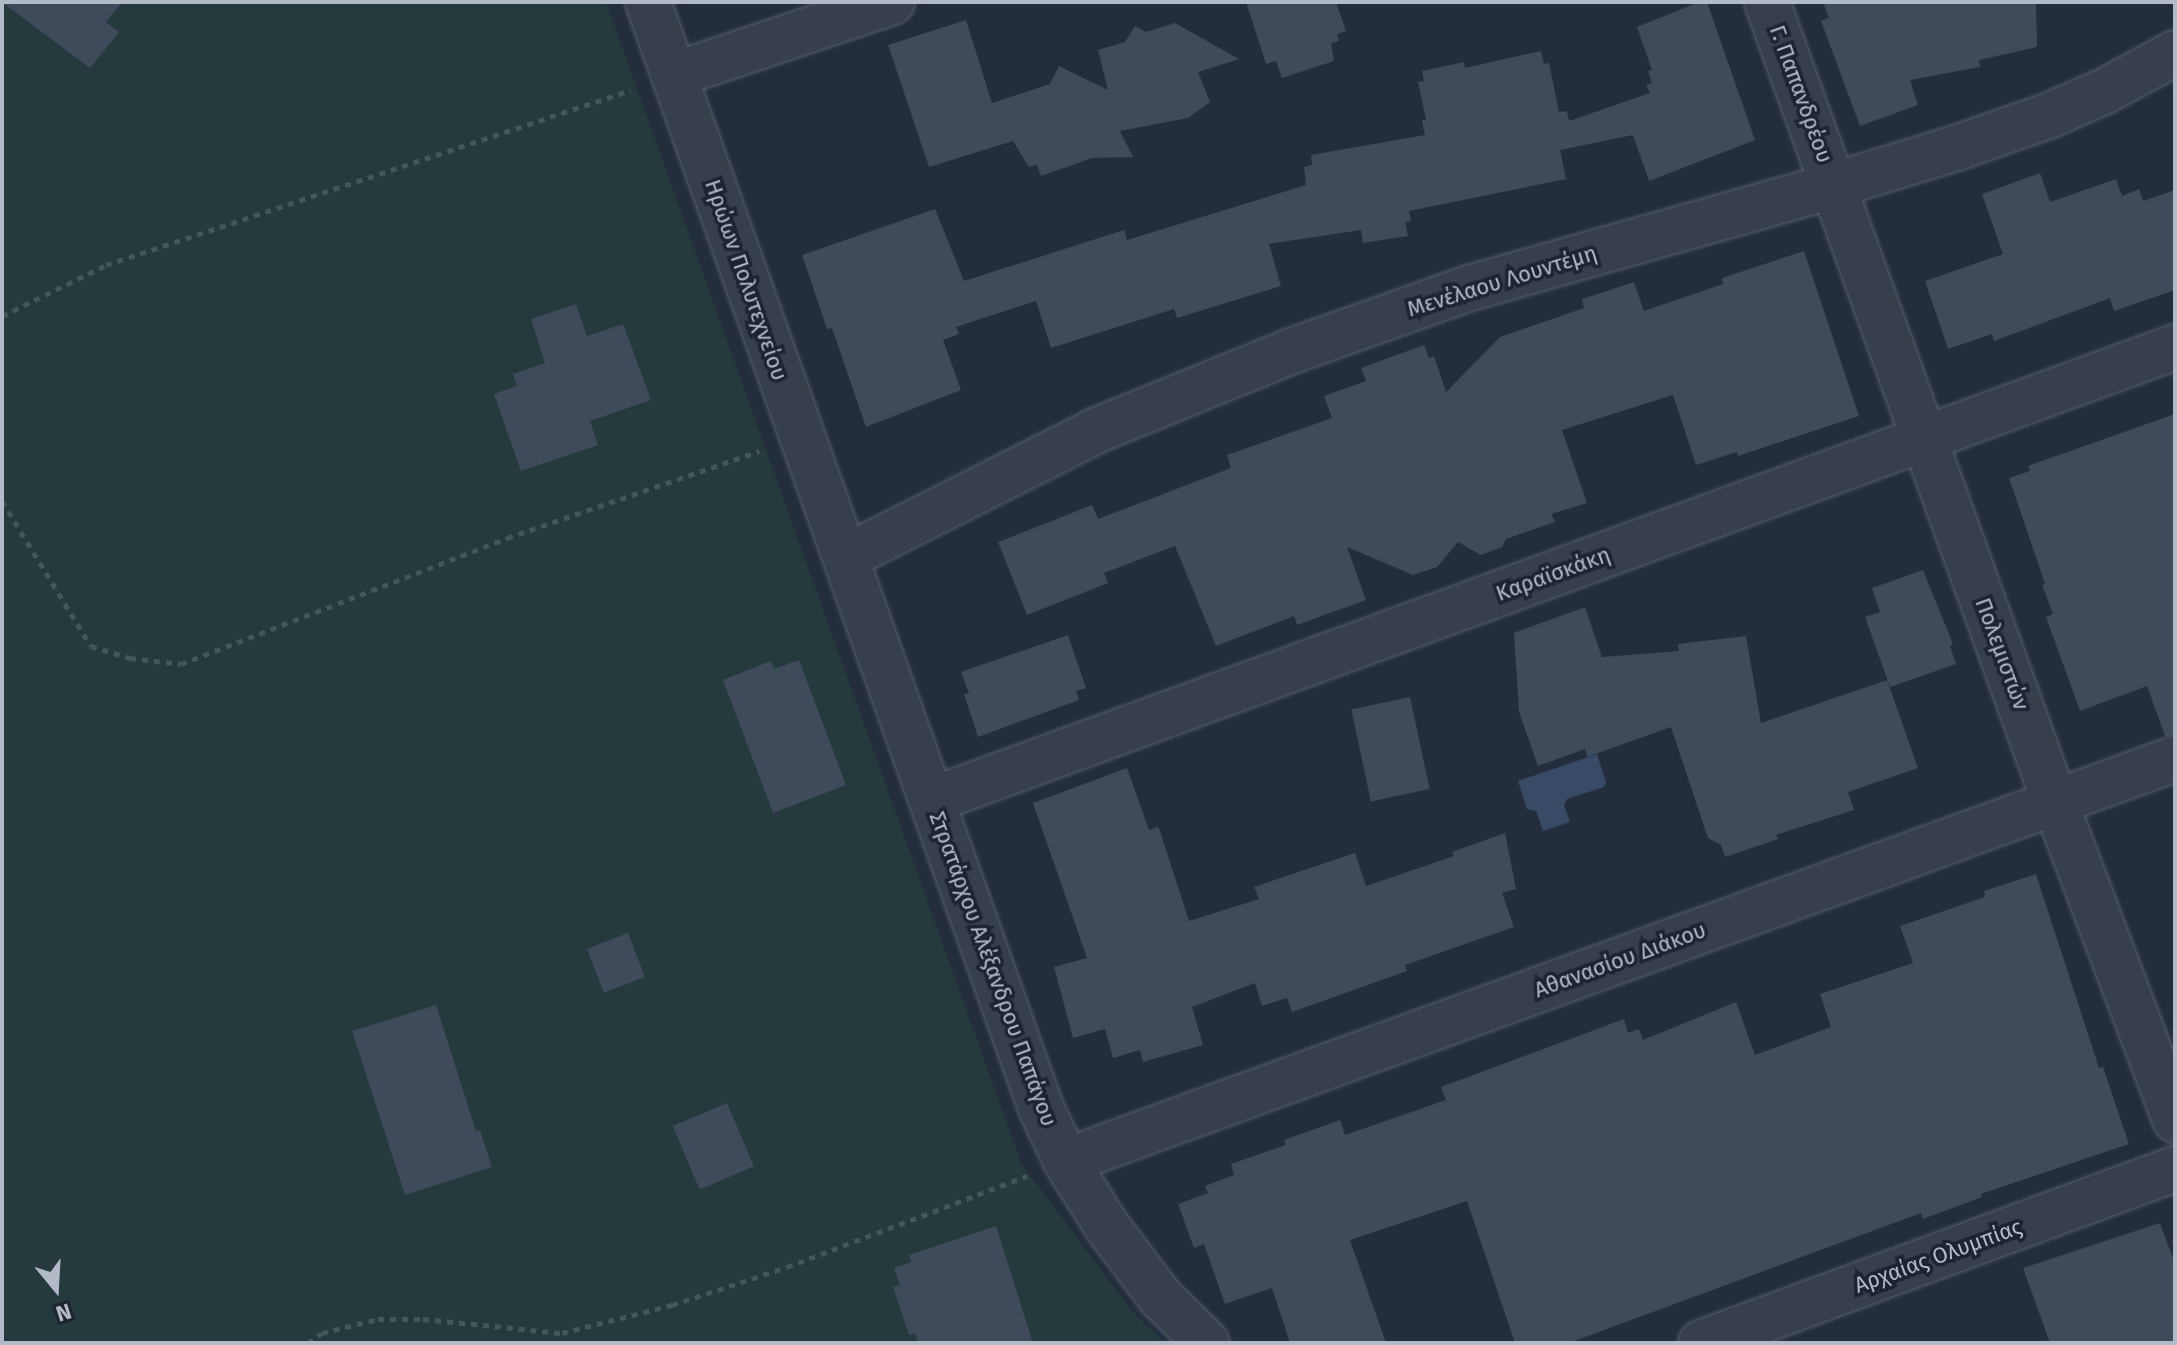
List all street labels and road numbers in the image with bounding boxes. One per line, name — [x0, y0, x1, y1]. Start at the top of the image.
street label: Γ. Παπανδρέου — [1764, 22, 1838, 166]
street label: Ηρώων Πολυτεχνείου — [699, 176, 793, 384]
street label: Μενέλαου Λουντέμη — [1404, 240, 1600, 322]
street label: Καραϊσκάκη — [1492, 541, 1614, 607]
street label: Πολεμιστών — [1969, 594, 2035, 714]
street label: Στρατάρχου Αλέξανδρου Παπάγου — [924, 808, 1062, 1130]
street label: Αθανασίου Διάκου — [1531, 917, 1709, 1003]
street label: Αρχαίας Ολυμπίας — [1851, 1213, 2025, 1299]

